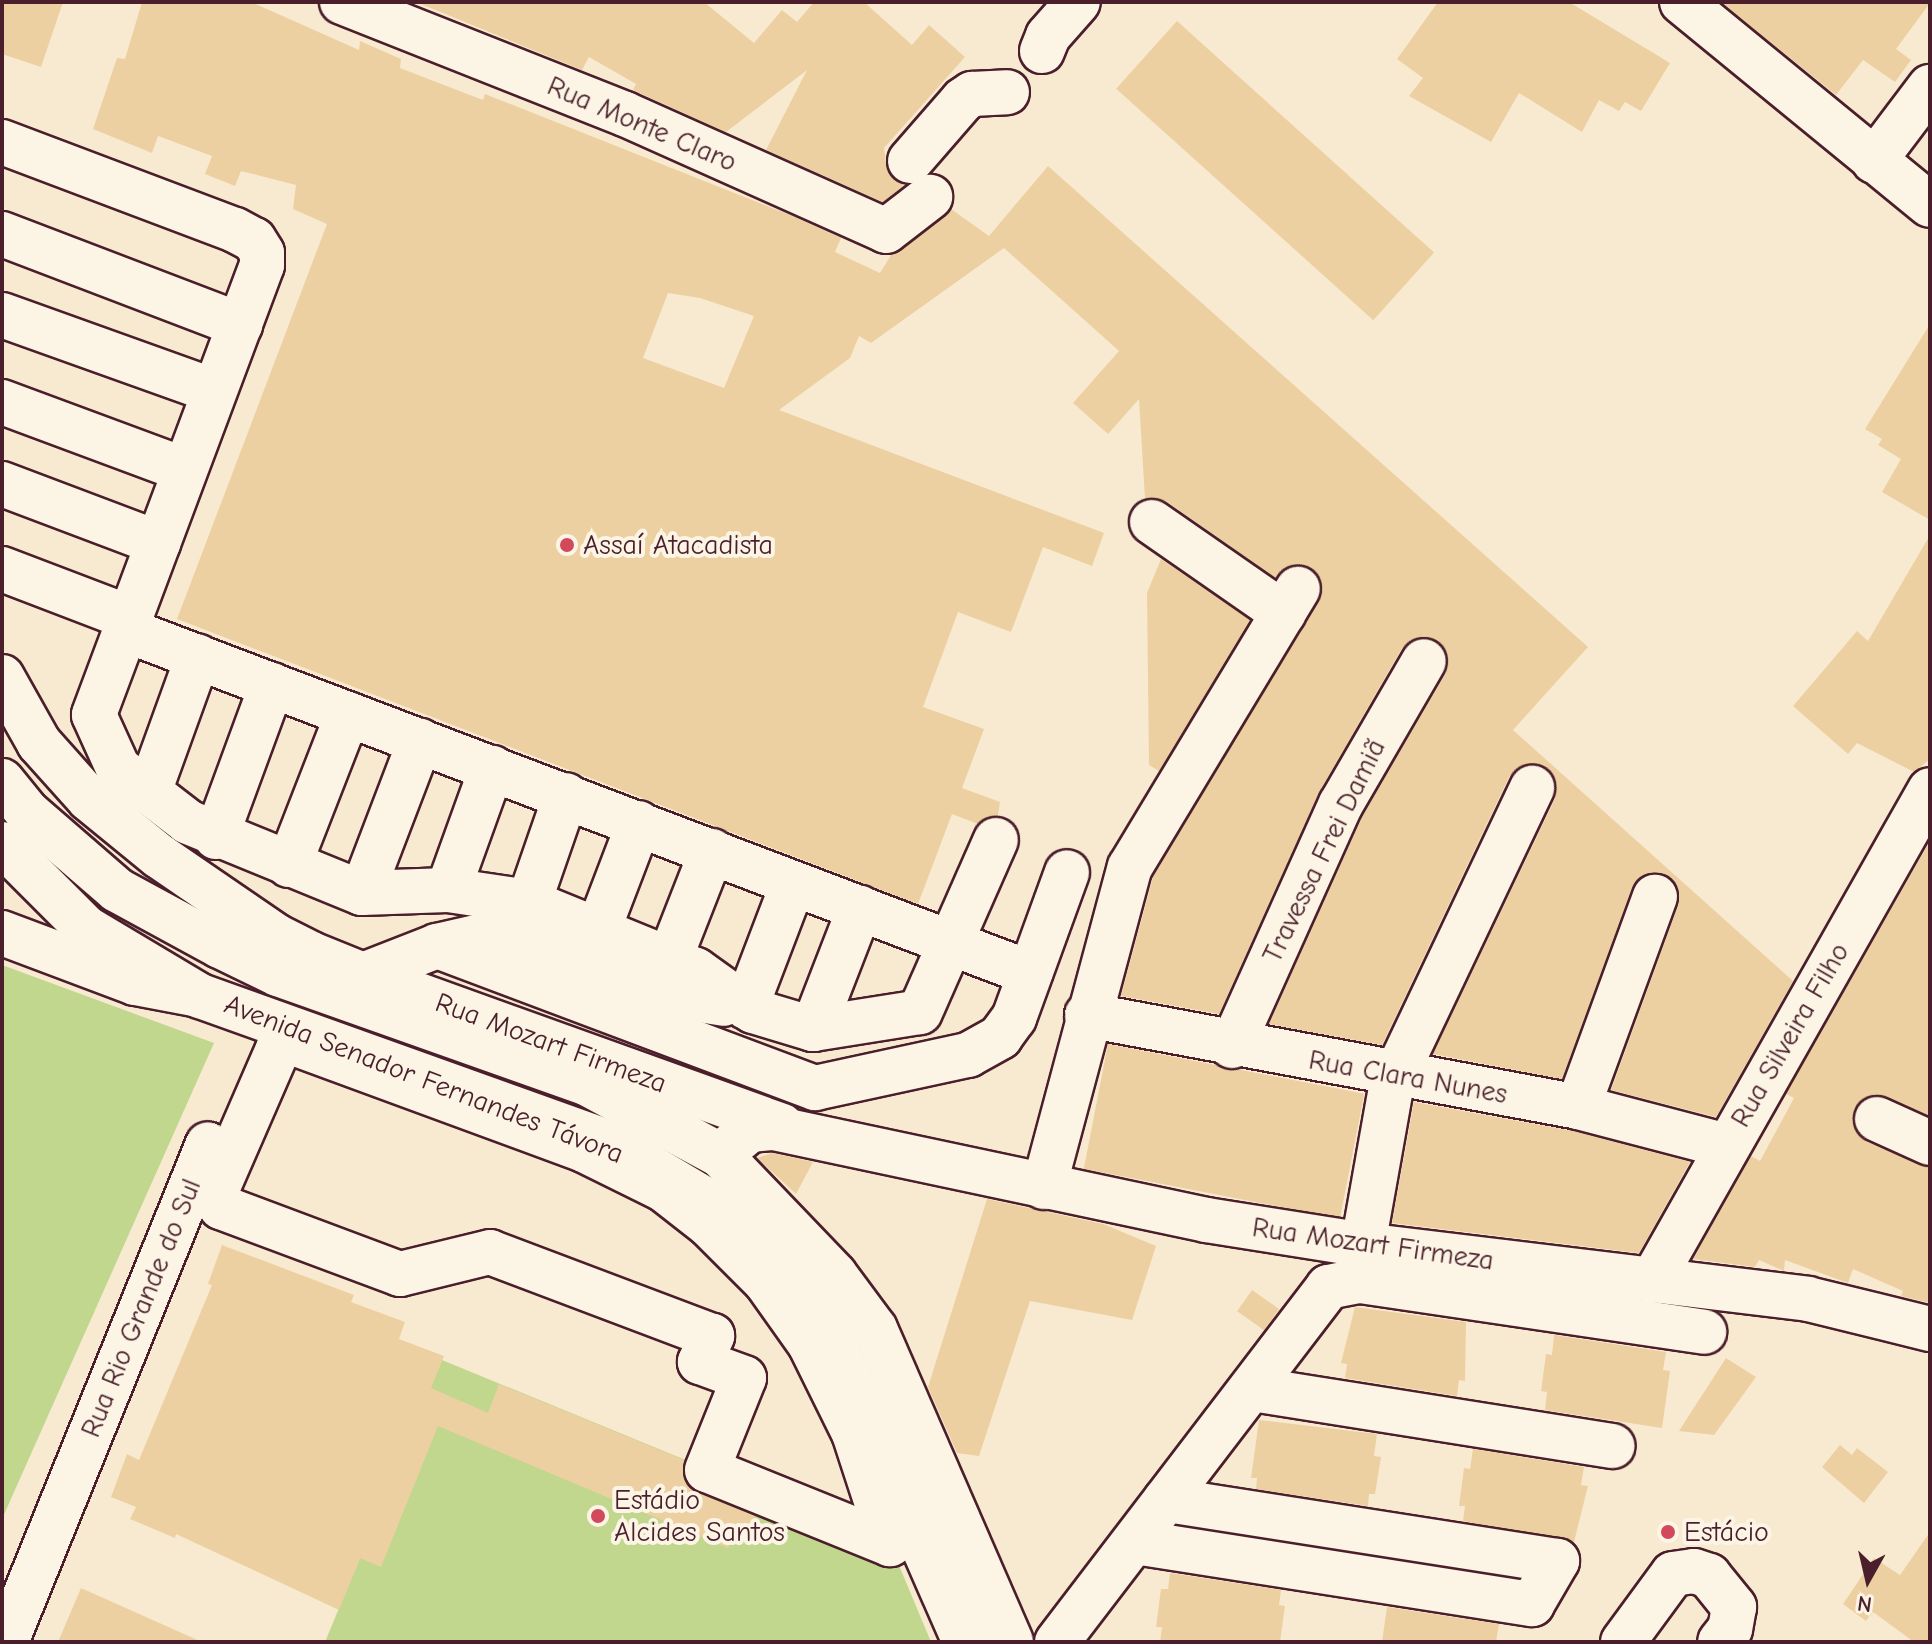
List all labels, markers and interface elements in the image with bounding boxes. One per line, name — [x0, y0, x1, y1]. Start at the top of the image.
street label: Rua Monte Claro — [542, 69, 742, 179]
place label: Assaí Atacadista — [583, 528, 773, 562]
marker: Assaí Atacadista — [558, 536, 576, 554]
street label: Travessa Frei Damiã — [1255, 734, 1393, 968]
street label: Rua Silveira Filho — [1724, 937, 1856, 1133]
street label: Rua Mozart Firmeza — [431, 986, 671, 1100]
street label: Avenida Senador Fernandes Távora — [220, 987, 628, 1171]
street label: Rua Clara Nunes — [1306, 1043, 1510, 1111]
street label: Rua Rio Grande do Sul — [74, 1174, 208, 1442]
street label: Rua Mozart Firmeza — [1250, 1210, 1496, 1278]
place label: Estádio Alcides Santos — [614, 1483, 785, 1549]
marker: Estádio Alcides Santos — [589, 1507, 607, 1525]
place label: Estácio — [1684, 1515, 1769, 1549]
marker: Estácio — [1659, 1523, 1677, 1541]
north arrow — [1828, 1540, 1908, 1620]
text: N — [1856, 1590, 1874, 1618]

